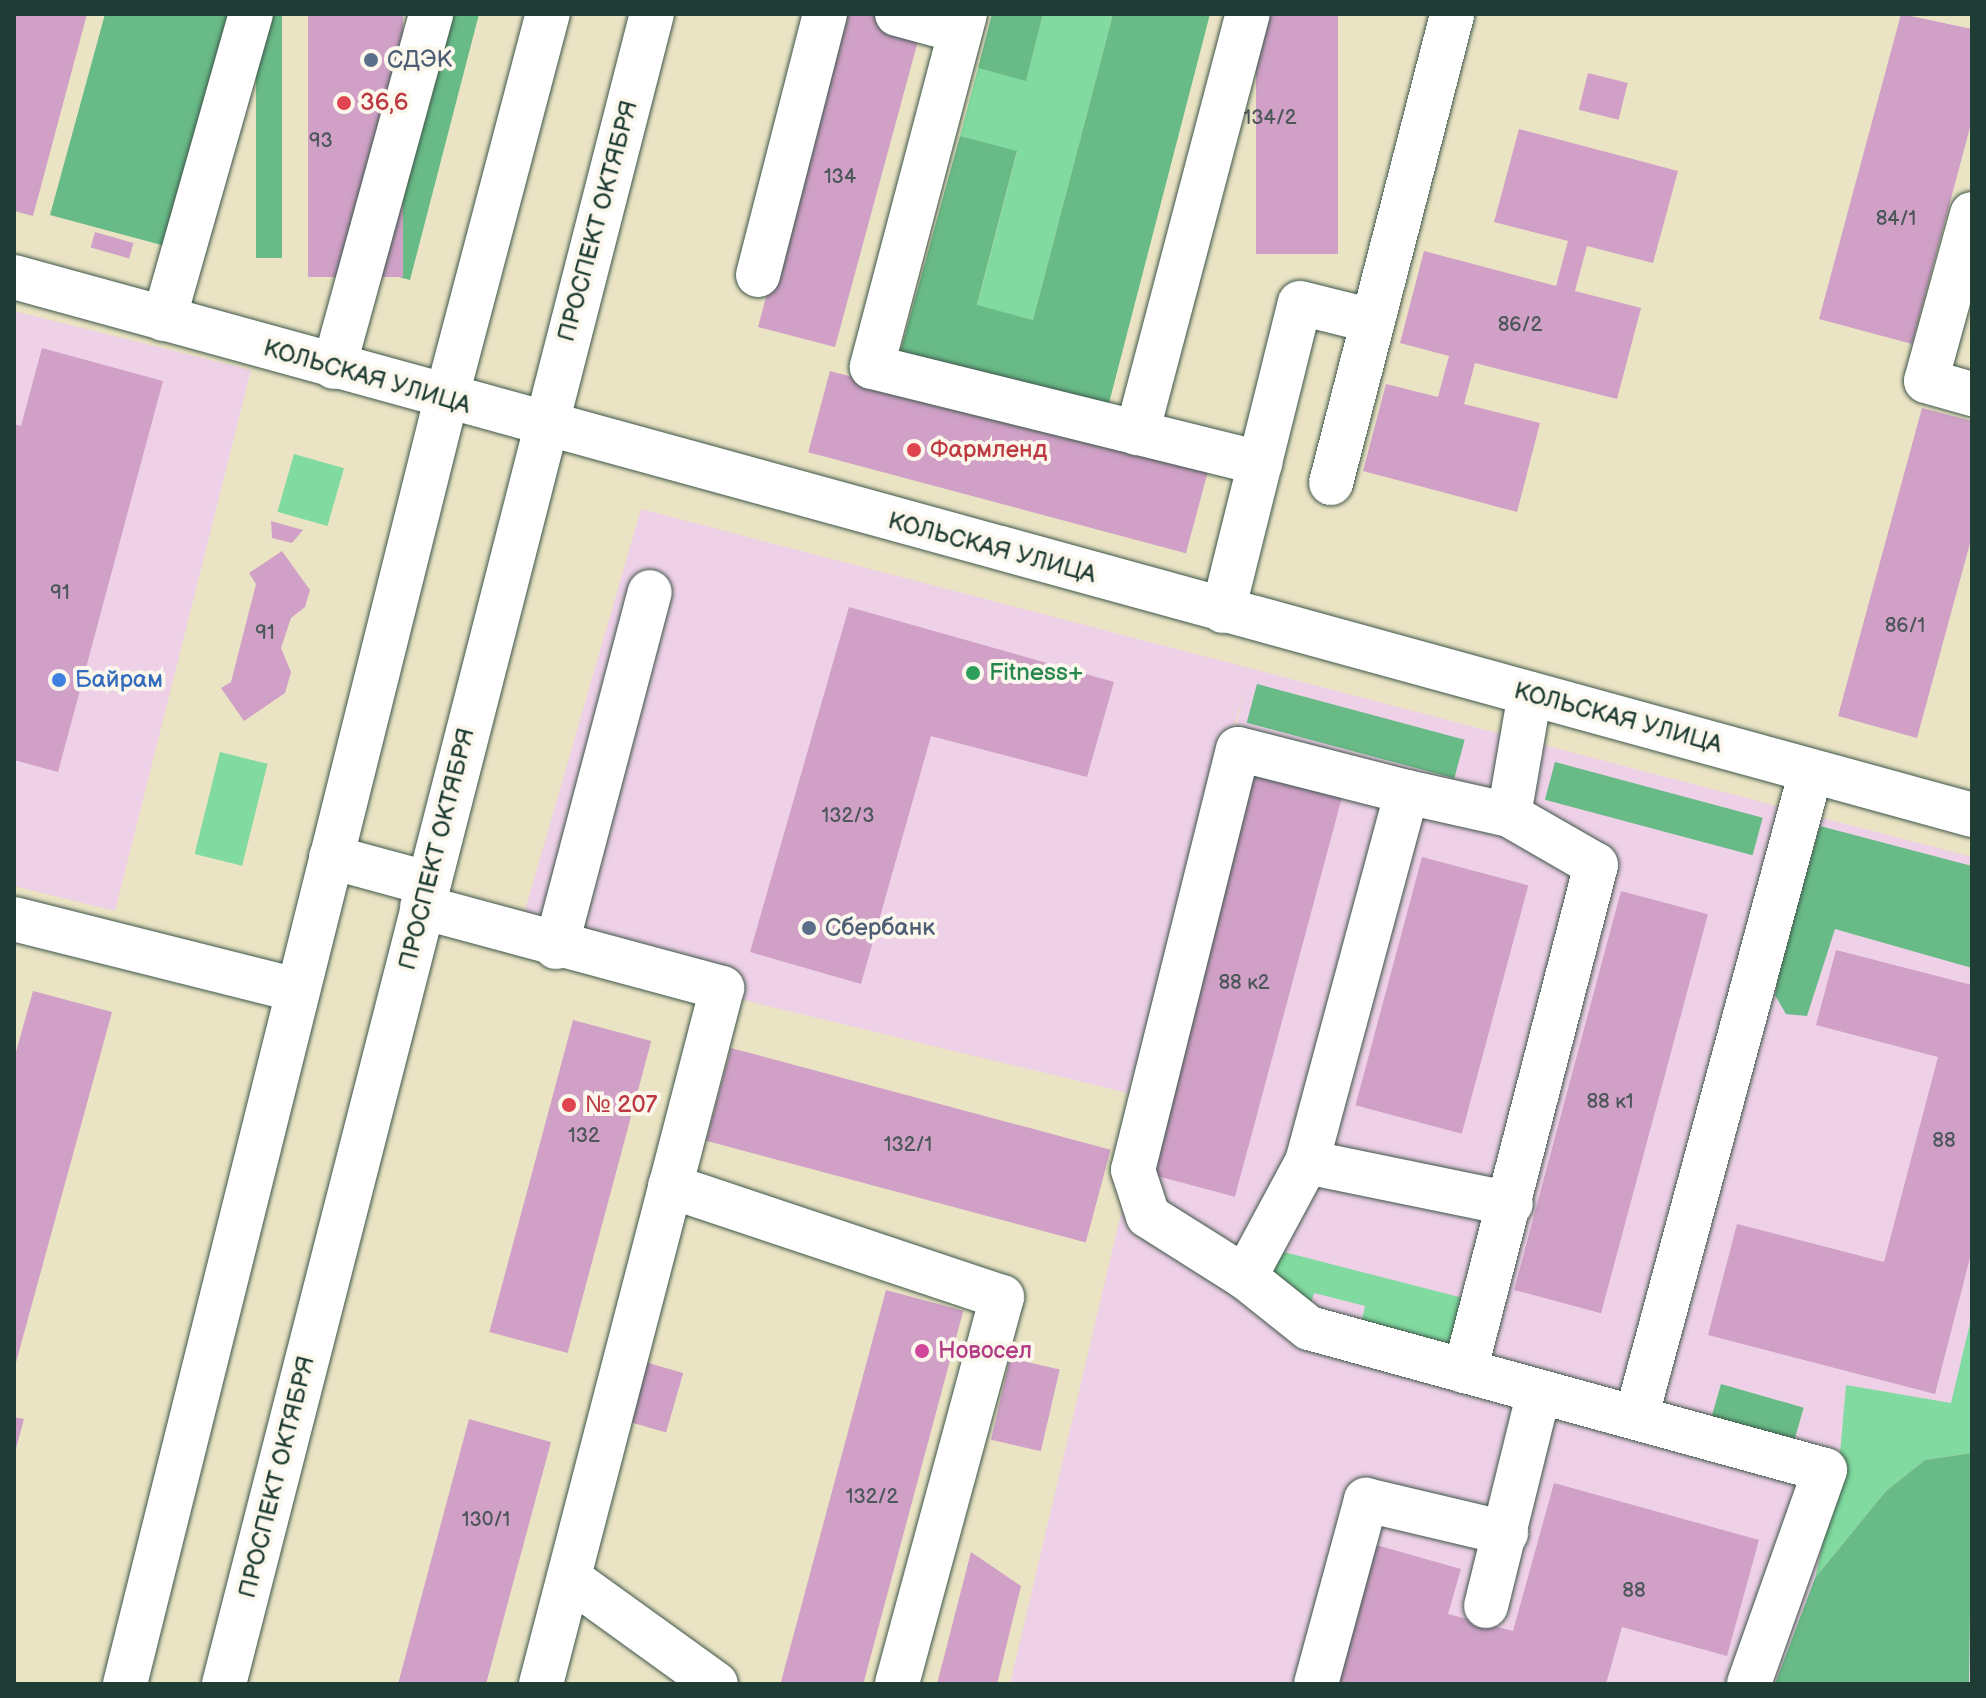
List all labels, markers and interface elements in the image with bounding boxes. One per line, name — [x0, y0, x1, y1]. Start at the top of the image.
place label: СДЭК — [387, 46, 452, 74]
marker: СДЭК — [362, 51, 380, 69]
place label: 36,6 — [360, 89, 408, 117]
marker: 36,6 — [335, 94, 353, 112]
street label: ПРОСПЕКТ ОКТЯБРЯ — [552, 97, 644, 345]
house number: 134/2 — [1243, 106, 1297, 130]
house number: 93 — [309, 129, 333, 153]
house number: 134 — [824, 165, 856, 189]
house number: 84/1 — [1876, 207, 1916, 231]
house number: 86/2 — [1498, 313, 1542, 337]
street label: КОЛЬСКАЯ УЛИЦА — [260, 334, 474, 420]
place label: Фармленд — [930, 436, 1047, 464]
marker: Фармленд — [905, 441, 923, 459]
street label: КОЛЬСКАЯ УЛИЦА — [885, 506, 1099, 590]
house number: 91 — [50, 581, 70, 605]
house number: 86/1 — [1885, 614, 1925, 638]
house number: 91 — [255, 621, 275, 645]
place label: Fitness+ — [989, 659, 1084, 687]
marker: Fitness+ — [964, 664, 982, 682]
place label: Байрам — [75, 666, 163, 694]
marker: Байрам — [50, 671, 68, 689]
street label: КОЛЬСКАЯ УЛИЦА — [1511, 676, 1725, 760]
street label: ПРОСПЕКТ ОКТЯБРЯ — [393, 725, 481, 973]
house number: 132/3 — [821, 804, 875, 828]
place label: Сбербанк — [825, 914, 935, 942]
marker: Сбербанк — [800, 919, 818, 937]
house number: 88 к2 — [1218, 971, 1270, 995]
house number: 88 к1 — [1586, 1090, 1634, 1114]
place label: № 207 — [585, 1091, 657, 1119]
marker: № 207 — [560, 1096, 578, 1114]
house number: 132 — [568, 1124, 600, 1148]
house number: 88 — [1932, 1129, 1956, 1153]
house number: 132/1 — [884, 1133, 932, 1157]
place label: Новосел — [938, 1337, 1032, 1365]
marker: Новосел — [913, 1342, 931, 1360]
street label: ПРОСПЕКТ ОКТЯБРЯ — [233, 1353, 321, 1601]
house number: 132/2 — [846, 1485, 898, 1509]
house number: 130/1 — [462, 1508, 510, 1532]
house number: 88 — [1622, 1579, 1646, 1603]

